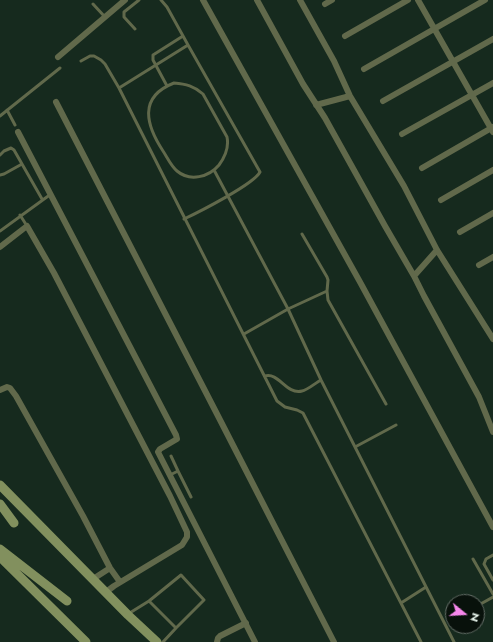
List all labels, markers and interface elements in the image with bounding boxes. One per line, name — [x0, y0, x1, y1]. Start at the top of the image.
north arrow — [445, 594, 485, 634]
text: N — [467, 611, 484, 624]

